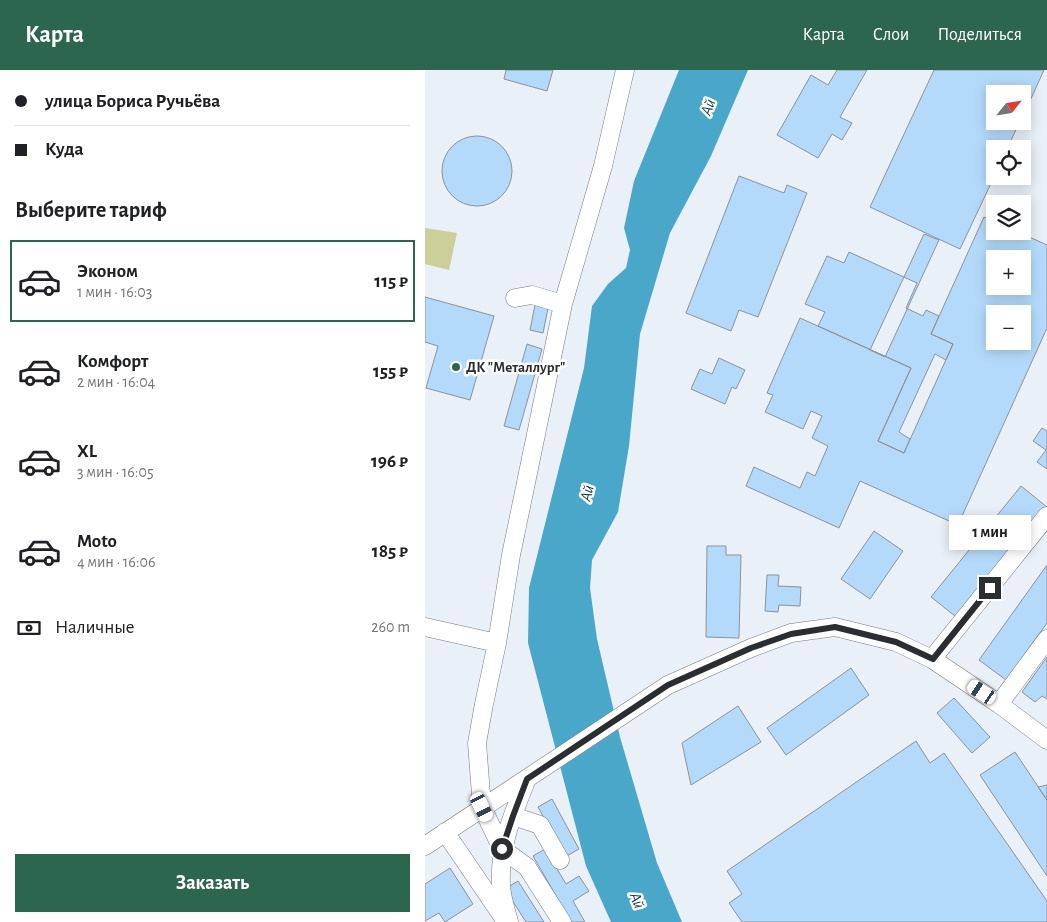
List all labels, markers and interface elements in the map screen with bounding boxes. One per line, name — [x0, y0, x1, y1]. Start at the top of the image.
text: Карта — [25, 23, 84, 47]
text: Карта — [803, 26, 845, 44]
text: Слои — [873, 26, 909, 44]
text: Поделиться — [937, 26, 1022, 44]
north arrow — [986, 85, 1031, 130]
map controls — [986, 85, 1031, 350]
text: улица Бориса Ручьёва — [45, 92, 220, 111]
water label: Ай — [697, 97, 718, 119]
text: Куда — [45, 140, 84, 159]
button: locate — [986, 140, 1031, 185]
button: layers — [986, 195, 1031, 240]
text: Выберите тариф — [15, 199, 167, 221]
button: + — [986, 250, 1031, 295]
icon: car — [17, 259, 62, 304]
text: Эконом — [77, 262, 138, 281]
text: 115 ₽ — [374, 272, 408, 291]
text: 1 мин · 16:03 — [77, 284, 152, 300]
button: − — [986, 305, 1031, 350]
icon: car — [17, 349, 62, 394]
text: Комфорт — [77, 352, 148, 371]
place label: ДК "Металлург" — [466, 360, 565, 375]
marker: ДК "Металлург" — [450, 361, 462, 373]
text: 155 ₽ — [373, 362, 408, 381]
text: 2 мин · 16:04 — [77, 374, 155, 390]
icon: car — [17, 439, 62, 484]
text: XL — [77, 442, 97, 461]
text: 196 ₽ — [371, 452, 408, 471]
text: 3 мин · 16:05 — [77, 464, 154, 480]
water label: Ай — [577, 483, 597, 504]
callout: 1 мин — [949, 516, 1031, 550]
text: 1 мин — [972, 524, 1008, 540]
icon: car — [17, 529, 62, 574]
text: Moto — [77, 532, 117, 551]
text: 185 ₽ — [372, 542, 408, 561]
text: 4 мин · 16:06 — [77, 554, 156, 570]
route end — [979, 577, 1001, 599]
icon: cash — [15, 614, 43, 642]
text: Наличные — [55, 618, 135, 637]
text: 260 m — [371, 619, 410, 635]
car — [965, 677, 998, 707]
car — [468, 790, 495, 824]
route start — [491, 838, 513, 860]
button: Заказать — [15, 854, 410, 912]
water label: Ай — [626, 889, 647, 911]

